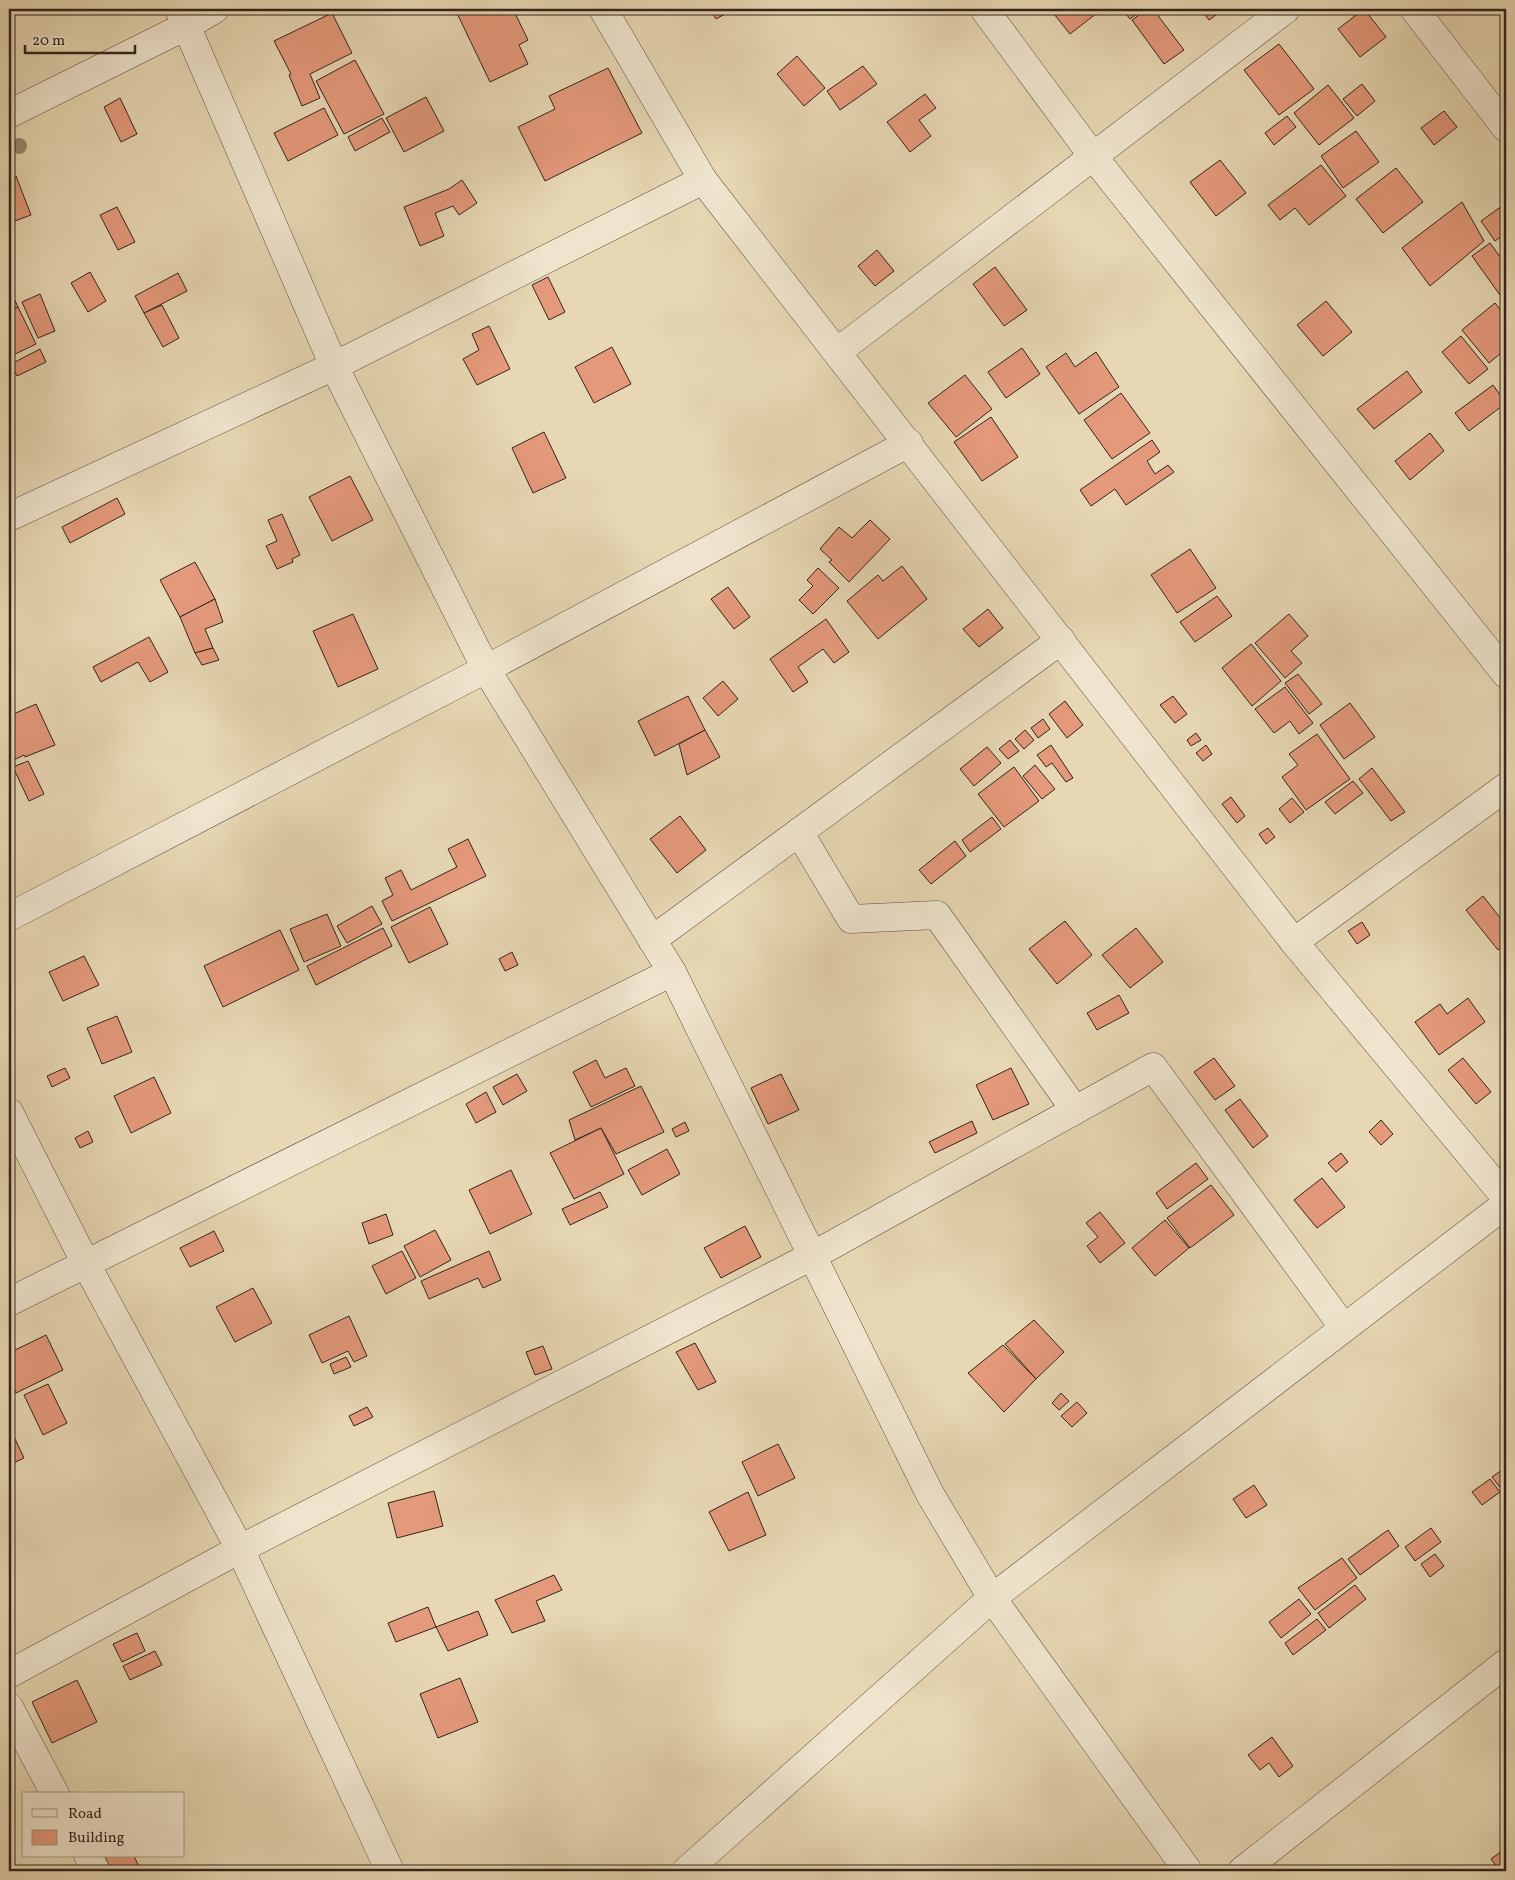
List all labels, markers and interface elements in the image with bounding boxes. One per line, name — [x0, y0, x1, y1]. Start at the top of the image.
scale bar — [25, 22, 135, 54]
text: 20 m — [32, 31, 65, 52]
legend — [22, 1792, 185, 1858]
text: Road — [68, 1804, 102, 1825]
text: Building — [68, 1828, 125, 1849]

